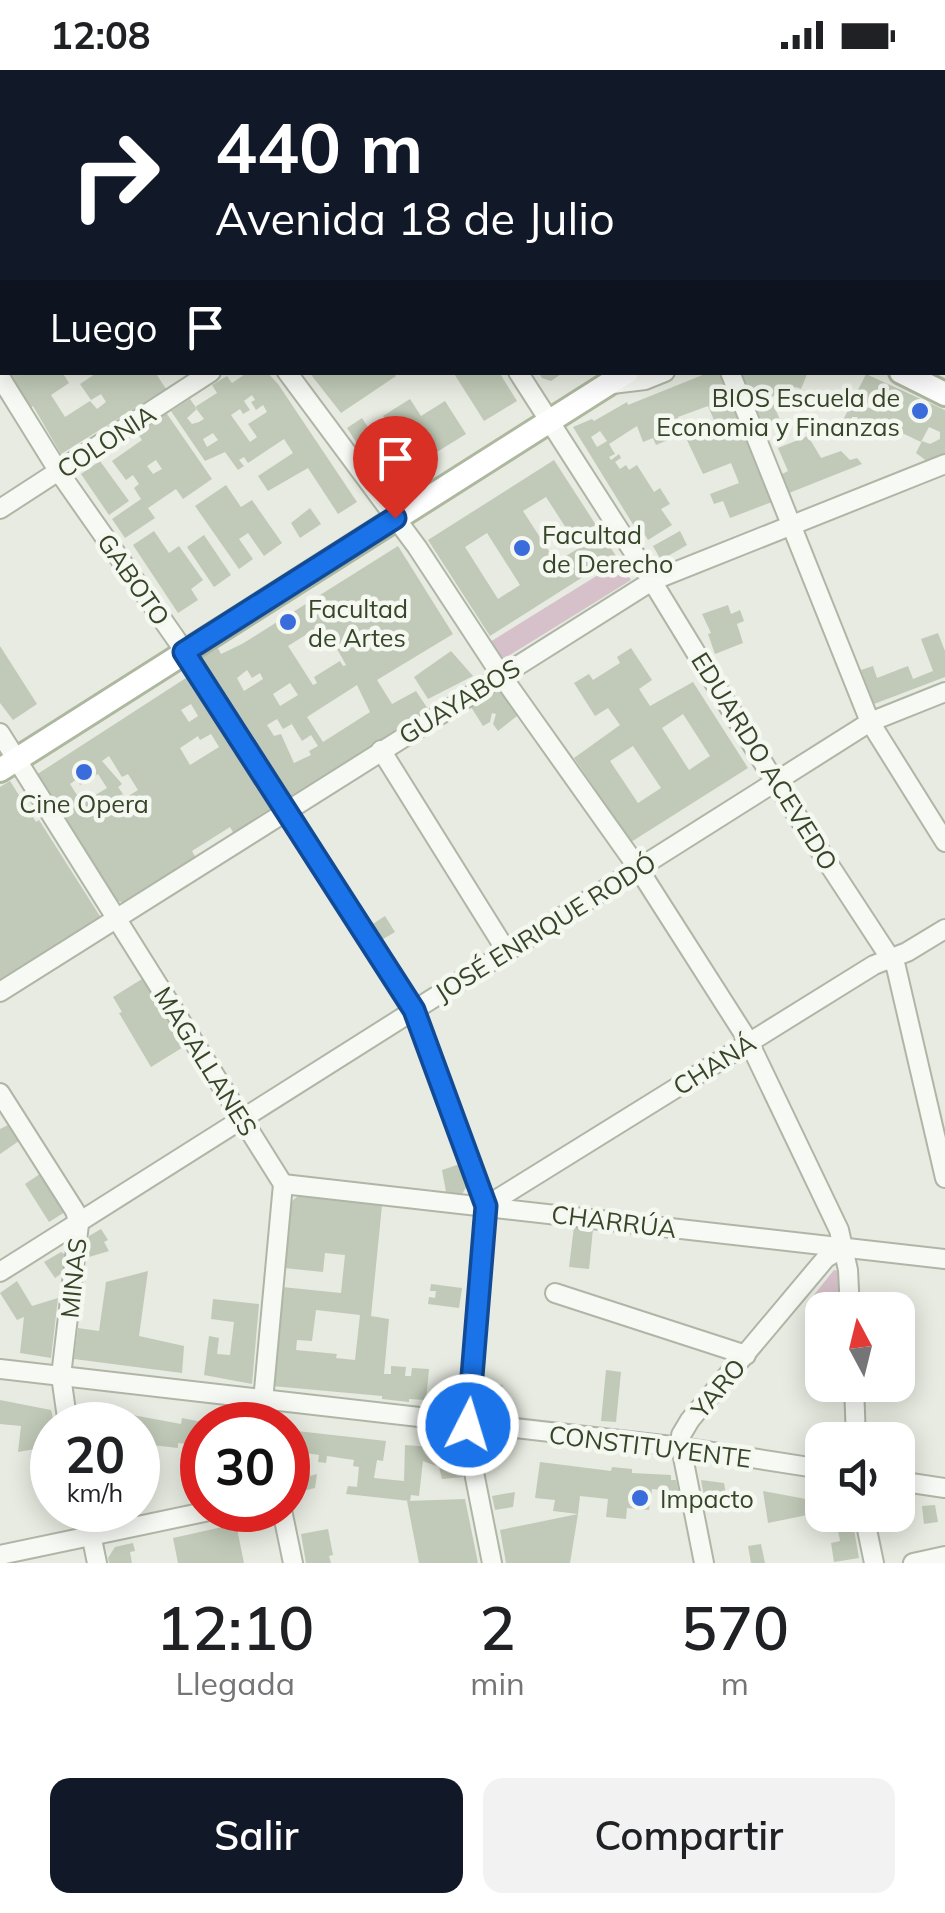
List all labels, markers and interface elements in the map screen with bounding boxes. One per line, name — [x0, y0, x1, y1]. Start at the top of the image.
text: 12:08 — [50, 11, 151, 59]
text: 440 m — [215, 103, 423, 191]
icon: right — [50, 110, 180, 240]
text: Avenida 18 de Julio — [215, 190, 615, 246]
icon: arrive — [178, 300, 233, 355]
text: Luego — [50, 304, 158, 352]
place label: BIOS Escuela de Economia y Finanzas — [656, 382, 900, 442]
street label: COLONIA — [51, 398, 161, 484]
marker: BIOS Escuela de Economia y Finanzas — [909, 400, 931, 422]
pin — [353, 416, 438, 519]
icon: arrive — [368, 431, 423, 486]
place label: Facultad de Derecho — [542, 519, 673, 579]
street label: GABOTO — [91, 527, 177, 631]
marker: Facultad de Derecho — [511, 537, 533, 559]
place label: Facultad de Artes — [308, 593, 408, 653]
marker: Facultad de Artes — [277, 611, 299, 633]
street label: EDUARDO ACEVEDO — [685, 646, 845, 876]
street label: GUAYABOS — [393, 652, 525, 750]
marker: Cine Opera — [73, 761, 95, 783]
place label: Cine Opera — [19, 788, 149, 819]
street label: JOSÉ ENRIQUE RODÓ — [429, 846, 661, 1008]
street label: MAGALLANES — [148, 981, 264, 1141]
street label: CHANÁ — [667, 1027, 761, 1101]
street label: CHARRÚA — [550, 1198, 678, 1244]
street label: MINAS — [53, 1236, 93, 1320]
north arrow — [805, 1292, 915, 1402]
map controls — [805, 1292, 915, 1532]
street label: YARO — [683, 1352, 752, 1425]
position arrow — [416, 1373, 520, 1477]
speed limit sign: 30 — [180, 1402, 310, 1532]
street label: CONSTITUYENTE — [547, 1418, 753, 1474]
button: sound — [805, 1422, 915, 1532]
text: 20 — [65, 1423, 125, 1486]
text: km/h — [67, 1477, 123, 1508]
place label: Impacto — [660, 1483, 754, 1514]
marker: Impacto — [629, 1487, 651, 1509]
text: 12:10 — [156, 1590, 314, 1665]
text: 2 — [480, 1590, 516, 1665]
text: 570 — [681, 1590, 789, 1665]
text: Llegada — [175, 1663, 295, 1703]
text: min — [470, 1663, 525, 1703]
text: m — [721, 1663, 749, 1703]
button: Salir — [50, 1778, 463, 1893]
button: Compartir — [483, 1778, 895, 1893]

